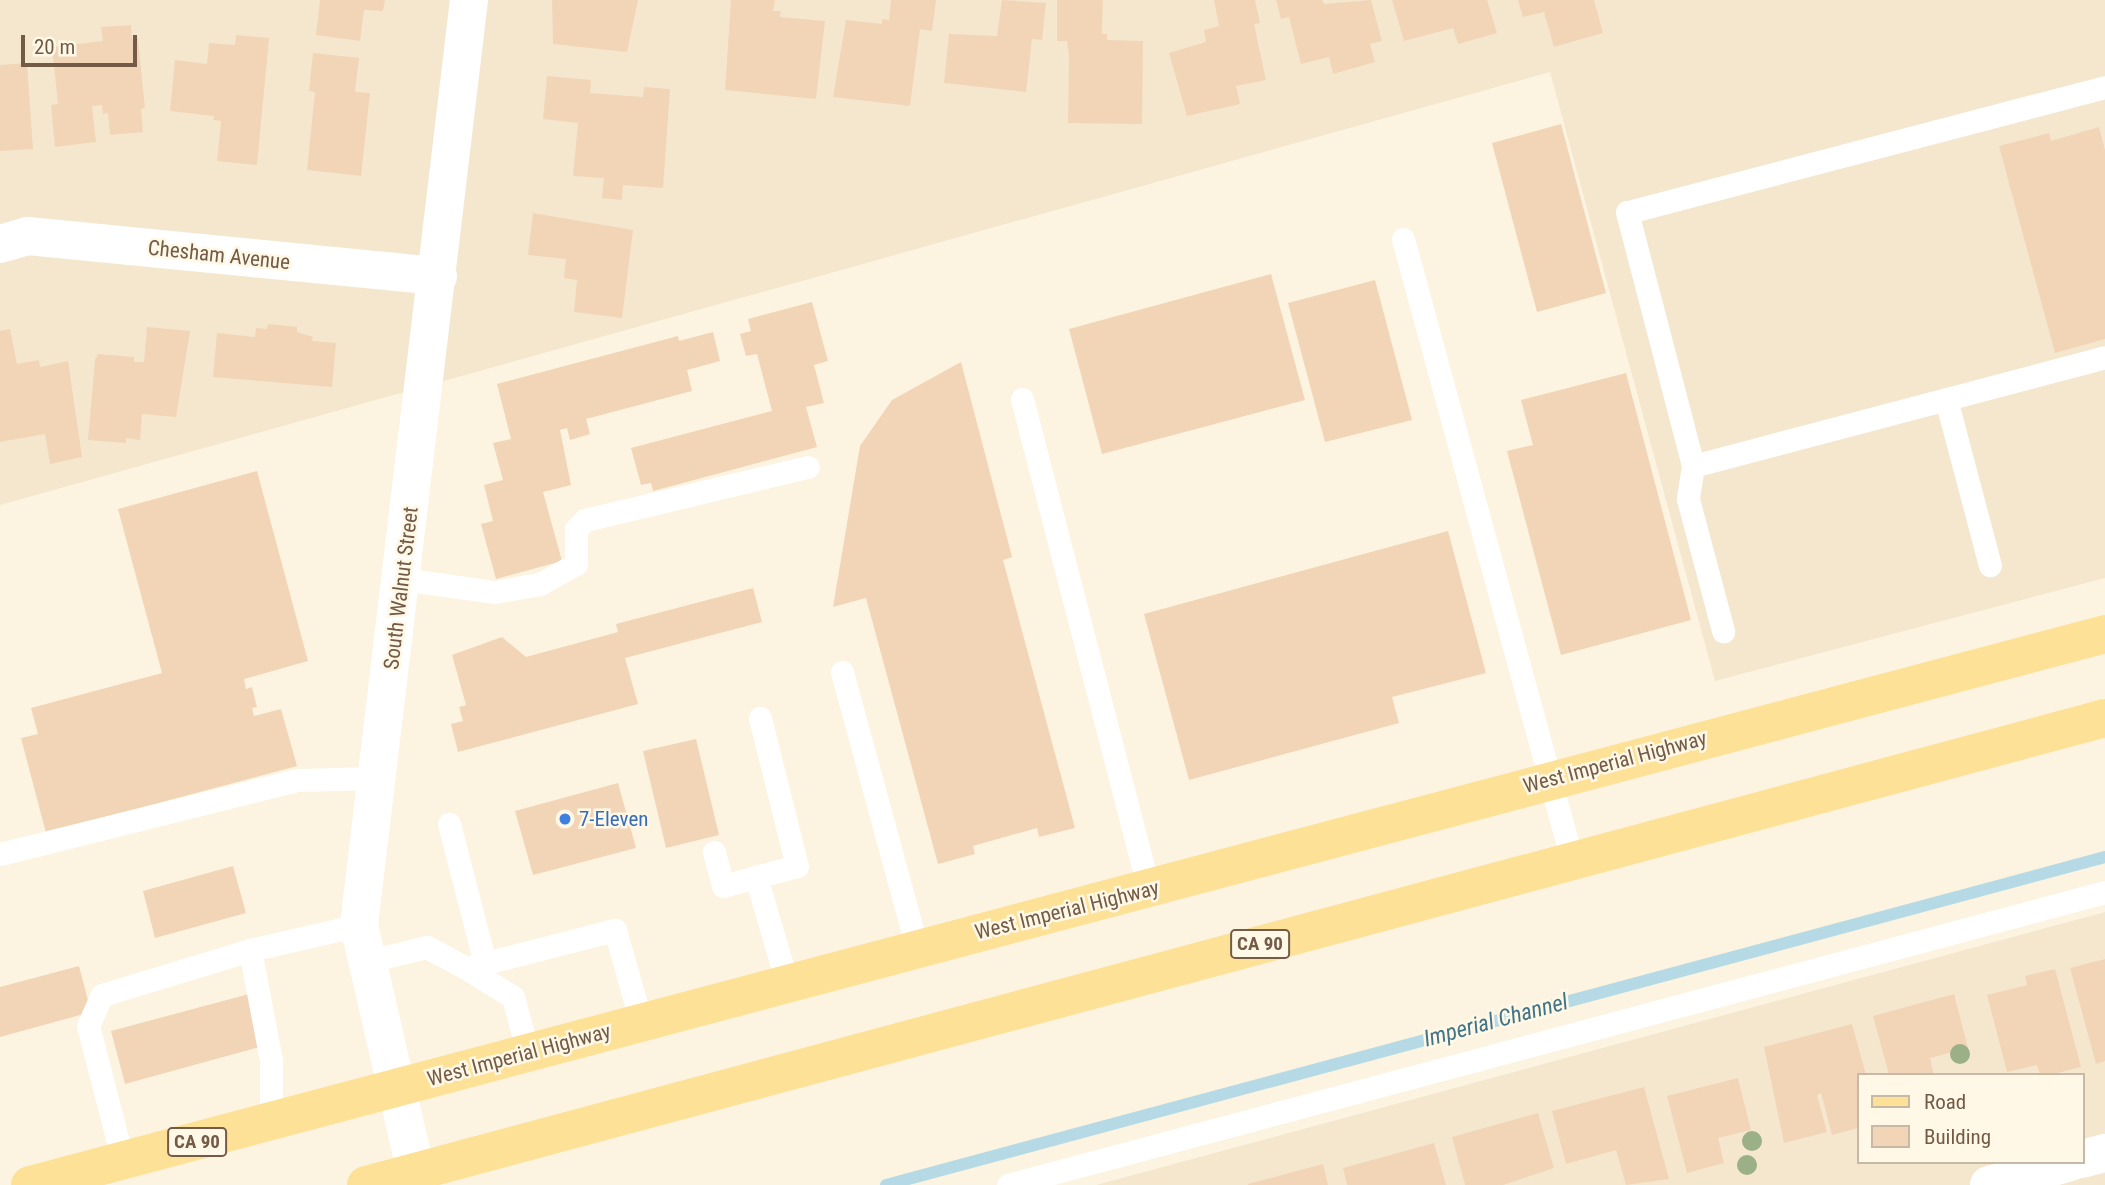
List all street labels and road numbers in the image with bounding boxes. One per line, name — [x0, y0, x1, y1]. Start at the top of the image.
street label: Chesham Avenue — [147, 235, 291, 275]
street label: South Walnut Street — [379, 505, 423, 671]
street label: West Imperial Highway — [1520, 725, 1710, 799]
street label: West Imperial Highway — [972, 875, 1162, 945]
road number: CA 90 — [1228, 928, 1292, 960]
street label: West Imperial Highway — [424, 1018, 614, 1092]
road number: CA 90 — [166, 1126, 228, 1158]

